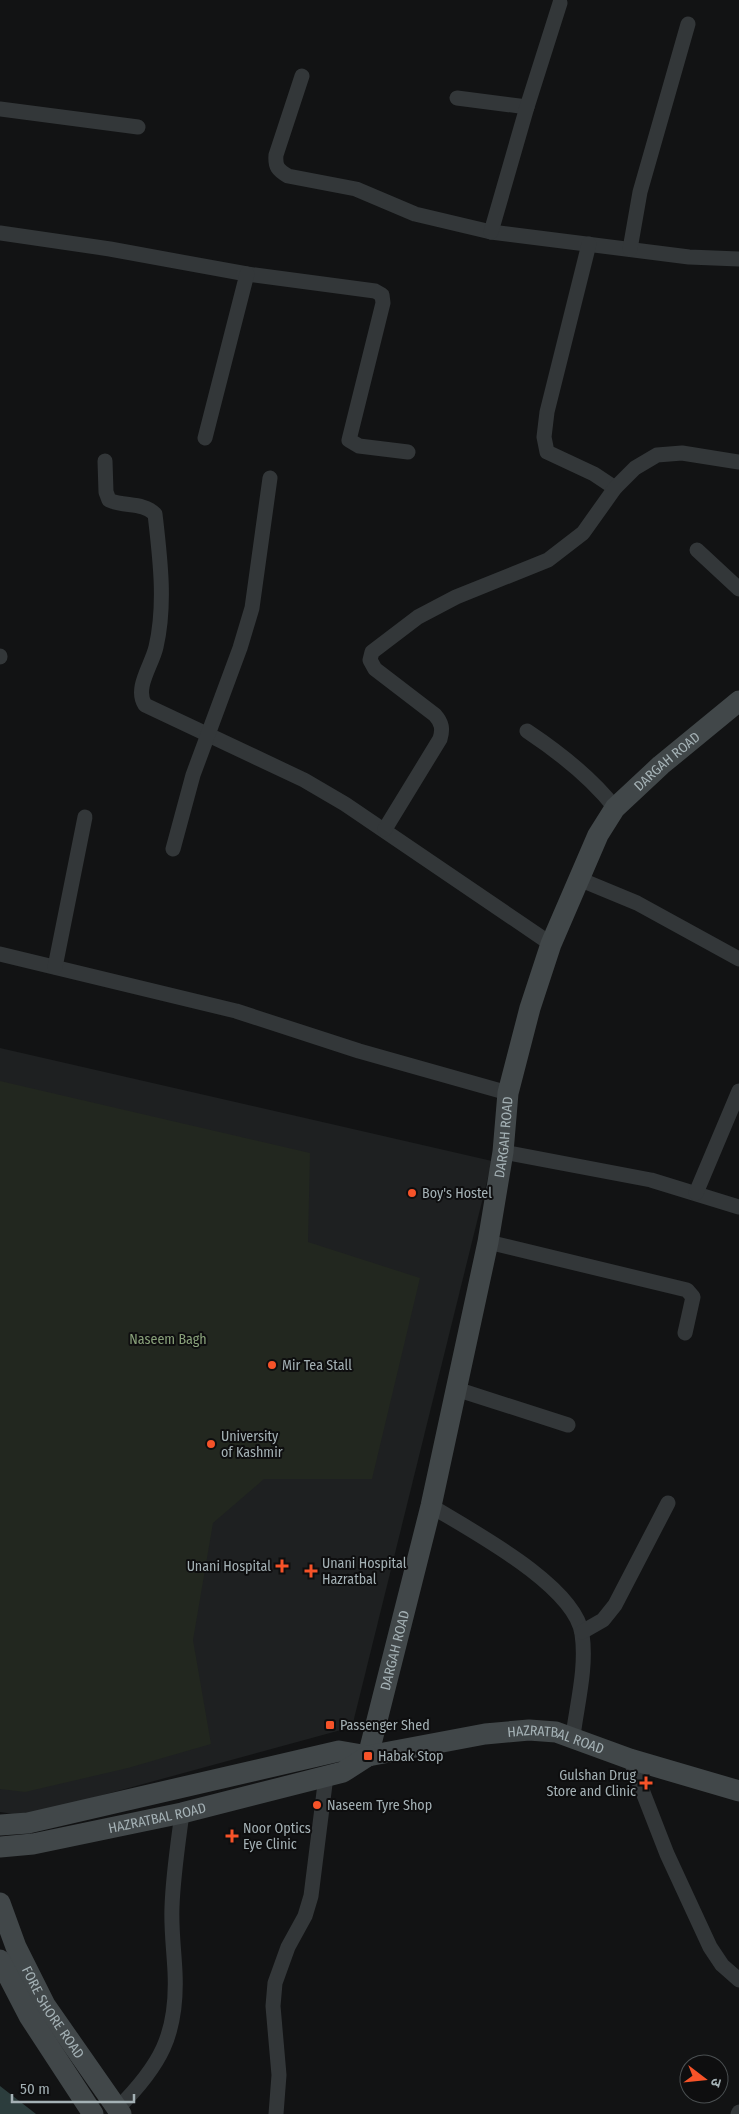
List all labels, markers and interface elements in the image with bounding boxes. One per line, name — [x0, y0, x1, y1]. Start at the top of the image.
street label: DARGAH ROAD — [630, 728, 703, 794]
street label: DARGAH ROAD — [490, 1096, 516, 1179]
place label: Boy's Hostel — [422, 1185, 492, 1202]
marker: Boy's Hostel — [406, 1187, 418, 1199]
park label: Naseem Bagh — [129, 1331, 207, 1348]
place label: Mir Tea Stall — [282, 1357, 352, 1374]
marker: Mir Tea Stall — [266, 1359, 278, 1371]
place label: University of Kashmir — [221, 1428, 283, 1461]
marker: University of Kashmir — [205, 1438, 217, 1450]
place label: Unani Hospital Hazratbal — [322, 1555, 407, 1588]
place label: Unani Hospital — [187, 1558, 271, 1575]
marker: Unani Hospital — [275, 1559, 289, 1573]
marker: Unani Hospital Hazratbal — [304, 1564, 318, 1578]
street label: DARGAH ROAD — [376, 1609, 413, 1692]
place label: Passenger Shed — [340, 1717, 430, 1734]
marker: Passenger Shed — [324, 1719, 336, 1731]
street label: HAZRATBAL ROAD — [507, 1721, 607, 1757]
place label: Habak Stop — [378, 1748, 443, 1765]
marker: Habak Stop — [362, 1750, 374, 1762]
place label: Gulshan Drug Store and Clinic — [546, 1767, 636, 1800]
marker: Gulshan Drug Store and Clinic — [640, 1777, 652, 1789]
place label: Naseem Tyre Shop — [327, 1797, 432, 1814]
street label: HAZRATBAL ROAD — [107, 1799, 208, 1837]
marker: Naseem Tyre Shop — [311, 1799, 323, 1811]
place label: Noor Optics Eye Clinic — [243, 1820, 311, 1853]
marker: Noor Optics Eye Clinic — [225, 1829, 239, 1843]
street label: FORE SHORE ROAD — [18, 1963, 88, 2062]
north arrow — [679, 2054, 729, 2104]
scale bar — [12, 2072, 135, 2104]
text: उ — [706, 2076, 725, 2089]
text: 50 m — [20, 2080, 50, 2098]

